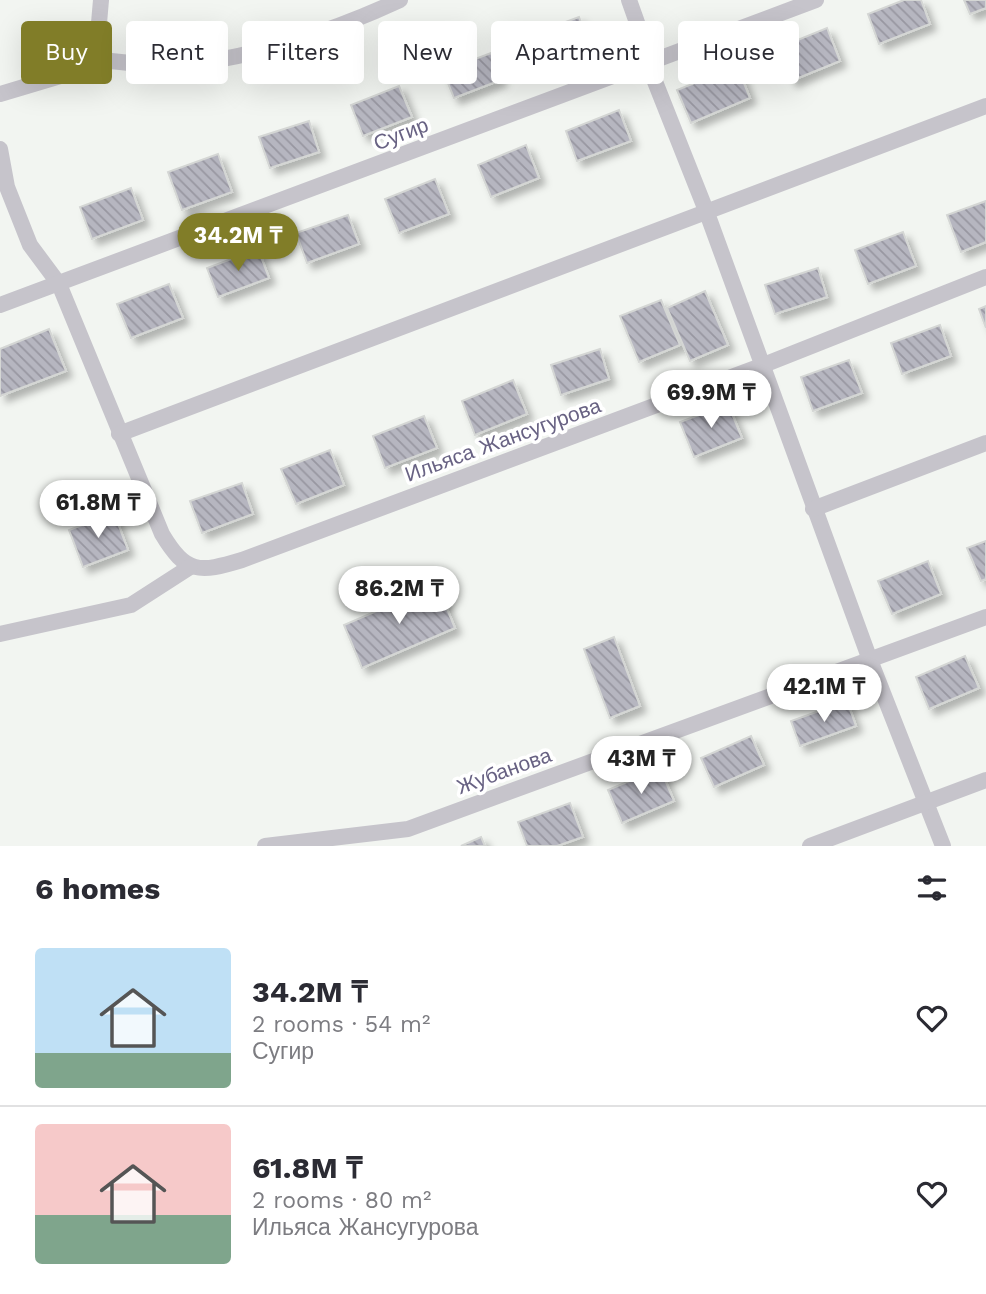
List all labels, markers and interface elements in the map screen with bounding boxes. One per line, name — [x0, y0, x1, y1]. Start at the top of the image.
chip: Buy — [21, 21, 112, 84]
chip: Rent — [126, 21, 228, 84]
chip: Filters — [242, 21, 364, 84]
chip: New — [378, 21, 477, 84]
chip: Apartment — [491, 21, 664, 84]
chip: House — [678, 21, 799, 84]
street label: Сугир — [370, 112, 432, 155]
pin: 34.2M ₸ — [173, 214, 303, 273]
text: 34.2M ₸ — [194, 222, 282, 249]
pin: 69.9M ₸ — [646, 370, 776, 430]
text: 69.9M ₸ — [666, 379, 756, 406]
street label: Ильяса Жансугурова — [401, 392, 605, 487]
pin: 61.8M ₸ — [33, 480, 163, 540]
text: 61.8M ₸ — [56, 489, 140, 516]
pin: 86.2M ₸ — [334, 566, 464, 626]
text: 86.2M ₸ — [354, 575, 444, 602]
pin: 42.1M ₸ — [759, 664, 889, 724]
text: 42.1M ₸ — [783, 673, 865, 700]
pin: 43M ₸ — [592, 736, 690, 796]
street label: Жубанова — [453, 742, 555, 799]
text: 43M ₸ — [607, 745, 675, 772]
icon: filters — [913, 869, 951, 907]
text: 6 homes — [35, 871, 160, 906]
text: 34.2M ₸ — [252, 974, 368, 1009]
icon: home — [91, 976, 175, 1060]
icon: heart — [913, 999, 951, 1037]
text: 2 rooms · 54 m² — [252, 1011, 430, 1038]
text: Сугир — [252, 1038, 314, 1065]
text: 61.8M ₸ — [252, 1150, 363, 1185]
icon: home — [91, 1152, 175, 1236]
icon: heart — [913, 1175, 951, 1213]
text: 2 rooms · 80 m² — [252, 1187, 431, 1214]
text: Ильяса Жансугурова — [252, 1214, 478, 1241]

